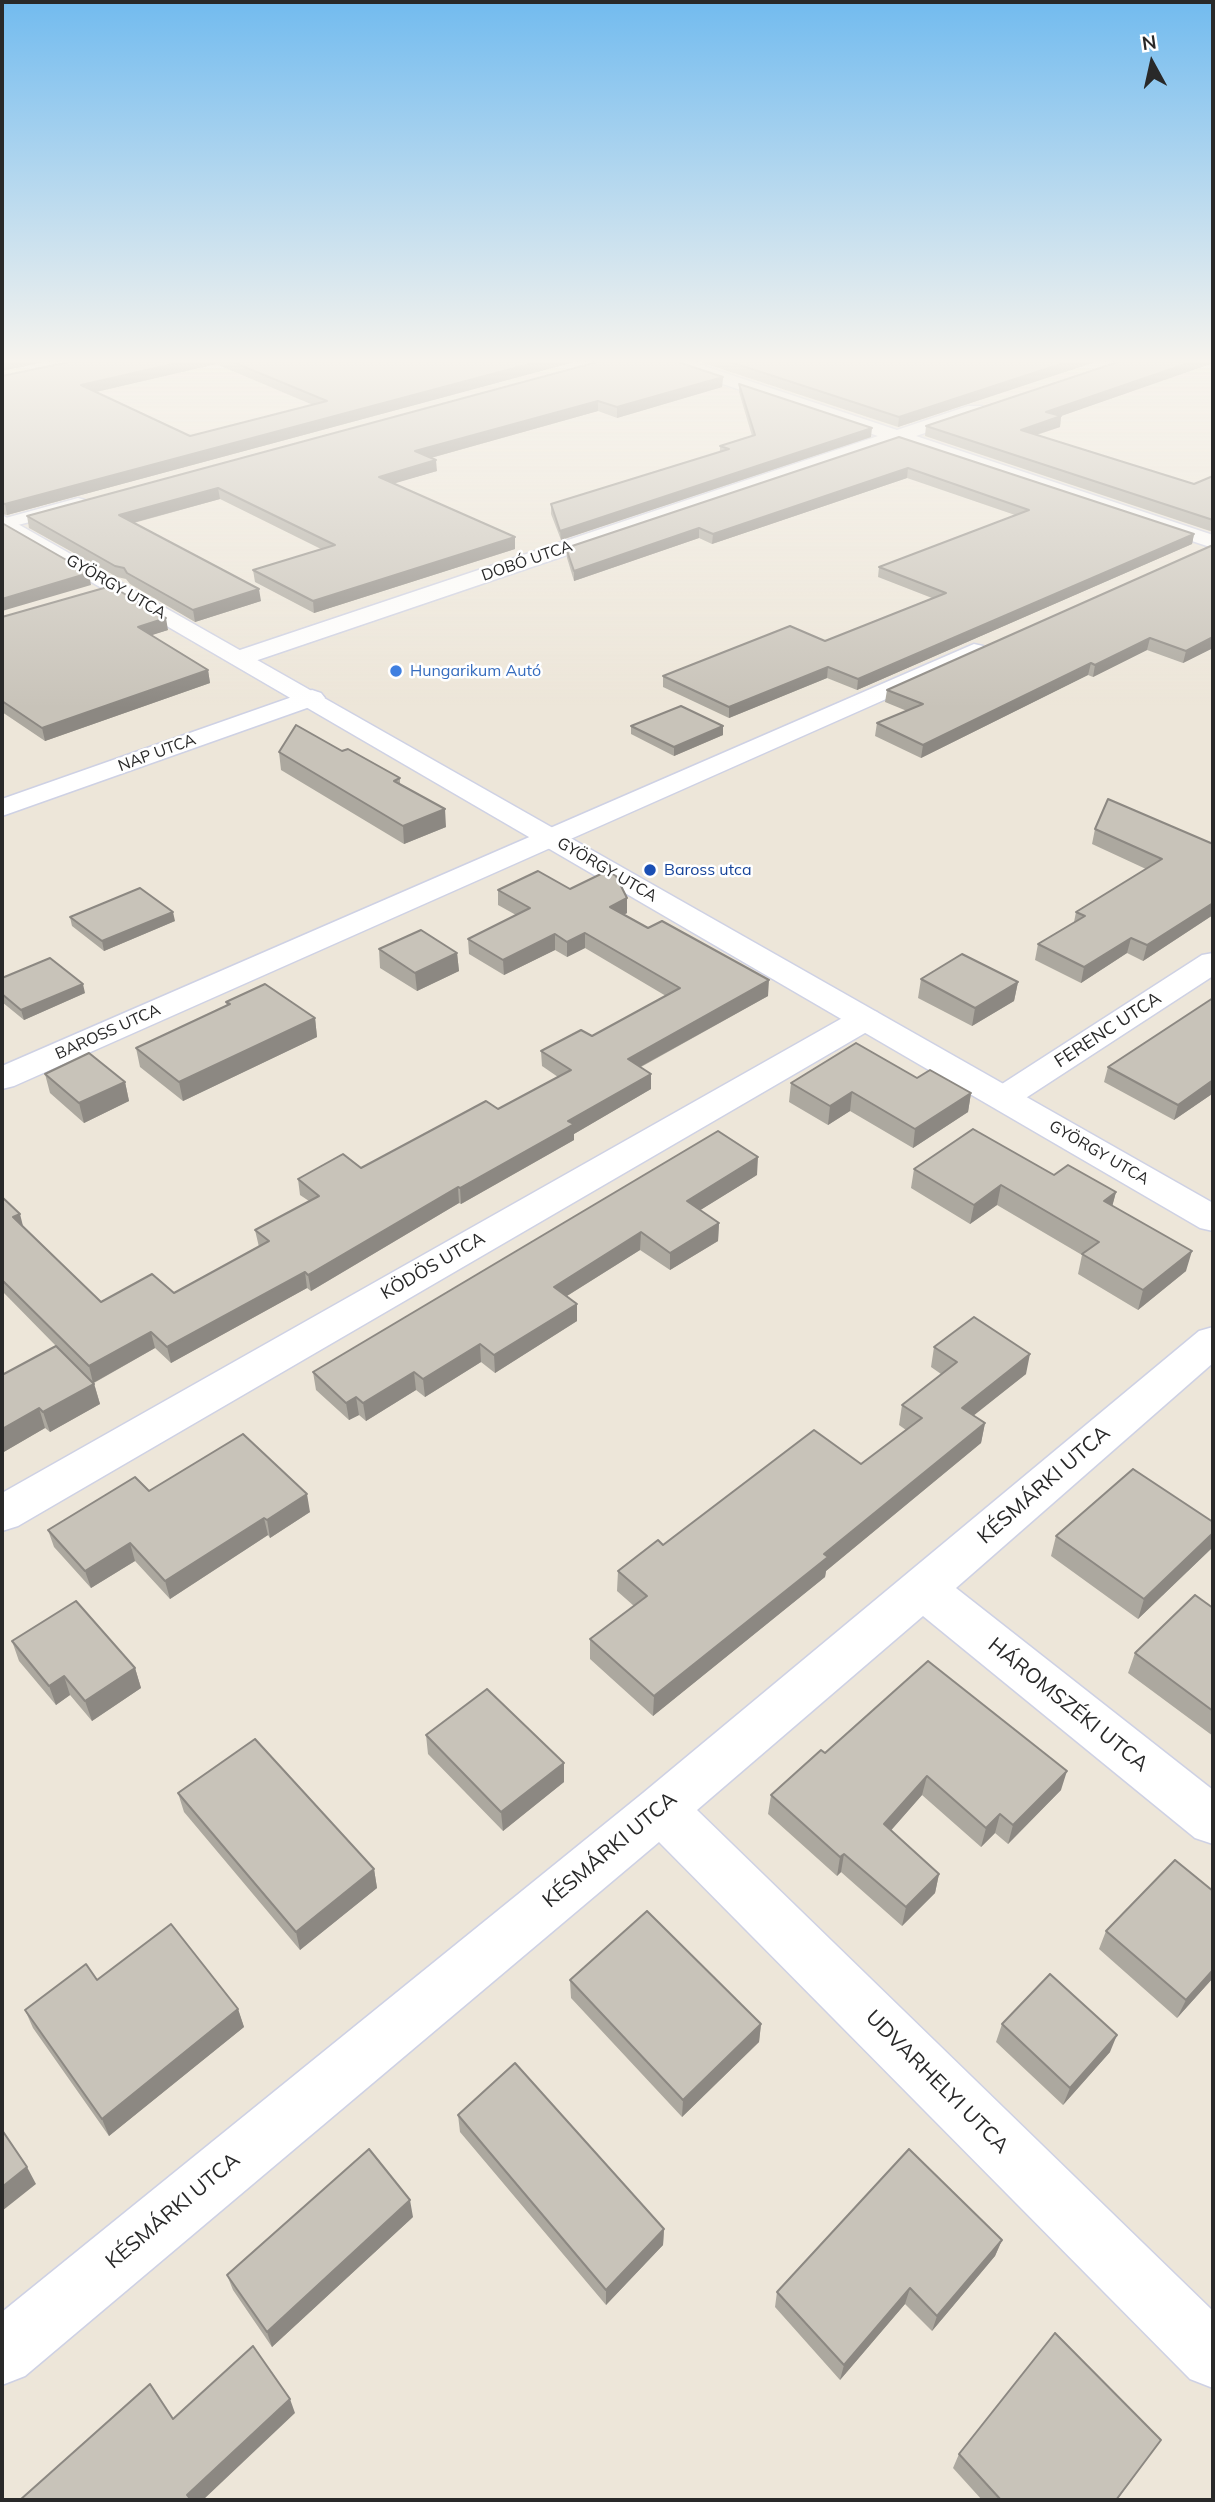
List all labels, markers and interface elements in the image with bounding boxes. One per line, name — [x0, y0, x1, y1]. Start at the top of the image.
north arrow — [1117, 28, 1187, 98]
text: N — [1140, 29, 1158, 55]
street label: DOBÓ UTCA — [479, 536, 575, 586]
street label: GYÖRGY UTCA — [63, 551, 169, 623]
place label: Hungarikum Autó — [410, 661, 541, 681]
marker: Hungarikum Autó — [388, 663, 404, 679]
street label: NAP UTCA — [115, 730, 199, 776]
street label: GYÖRGY UTCA — [554, 834, 660, 906]
place label: Baross utca — [664, 860, 752, 880]
marker: Baross utca — [642, 862, 658, 878]
street label: FERENC UTCA — [1051, 988, 1165, 1072]
street label: BAROSS UTCA — [52, 1000, 164, 1064]
street label: GYÖRGY UTCA — [1046, 1117, 1152, 1189]
street label: KÖDÖS UTCA — [377, 1228, 489, 1304]
street label: KÉSMÁRKI UTCA — [973, 1421, 1115, 1549]
street label: HÁROMSZÉKI UTCA — [983, 1633, 1153, 1777]
street label: KÉSMÁRKI UTCA — [538, 1787, 682, 1913]
street label: UDVARHELYI UTCA — [860, 2005, 1014, 2159]
street label: KÉSMÁRKI UTCA — [101, 2148, 245, 2274]

